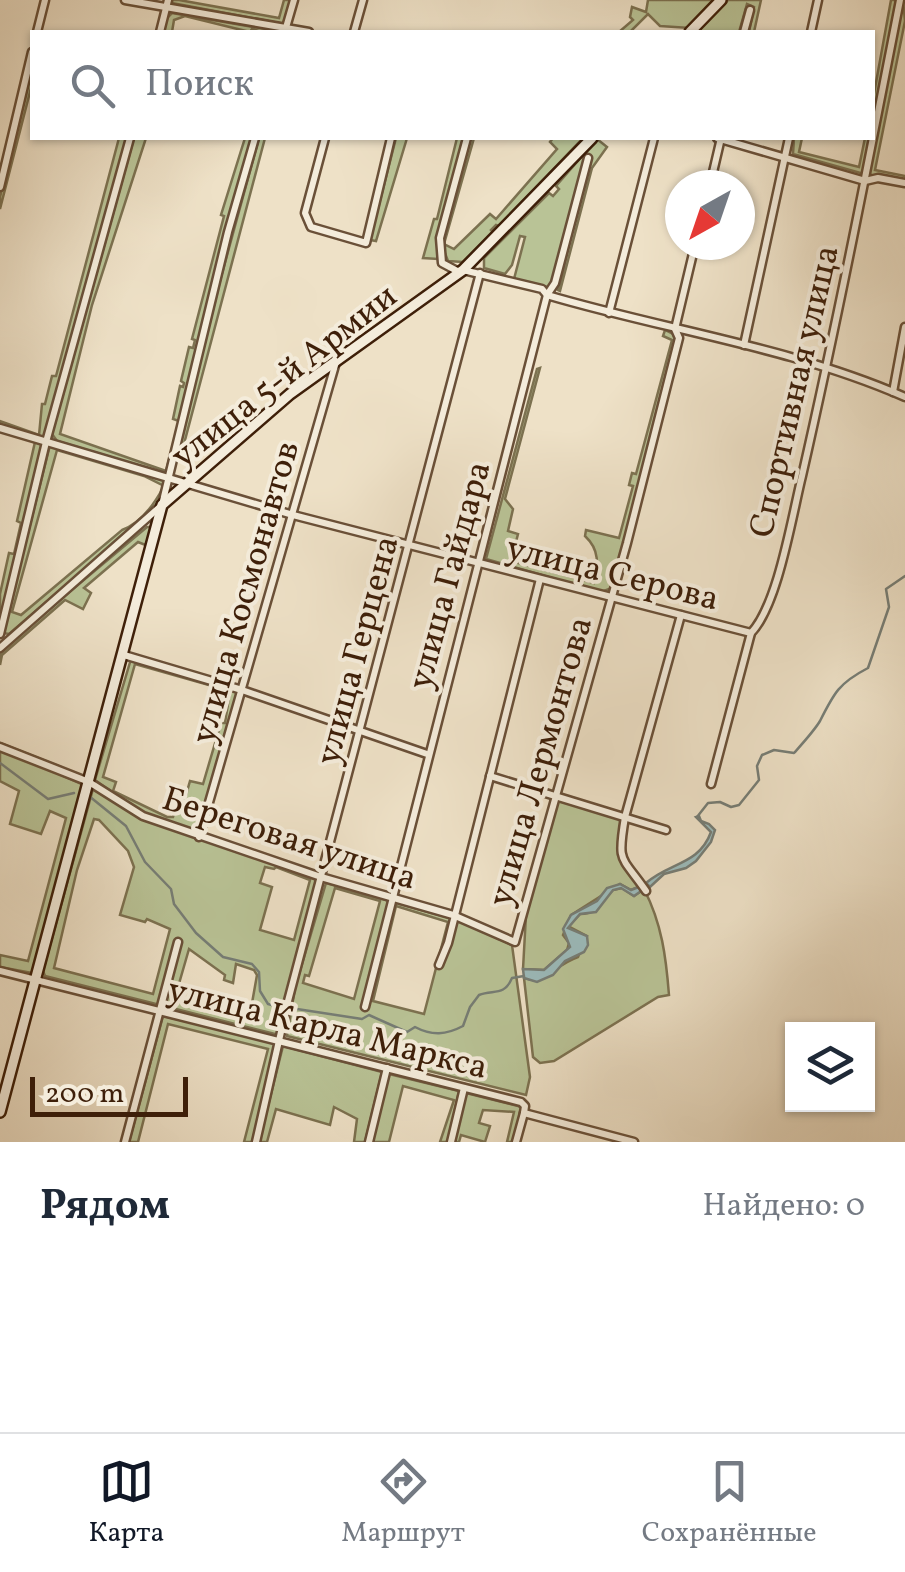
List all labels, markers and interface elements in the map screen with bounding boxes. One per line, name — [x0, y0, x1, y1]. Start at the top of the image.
search box — [30, 30, 875, 140]
icon: search — [65, 58, 120, 113]
text: Поиск — [145, 59, 254, 112]
north arrow — [665, 170, 755, 260]
street label: Спортивная улица — [739, 241, 853, 543]
street label: улица 5-й Армии — [162, 274, 408, 481]
street label: улица Космонавтов — [181, 436, 313, 750]
street label: улица Гайдара — [397, 456, 504, 695]
street label: улица Серова — [501, 525, 724, 625]
street label: улица Герцена — [305, 531, 413, 771]
street label: улица Лермонтова — [478, 611, 606, 912]
street label: Береговая улица — [156, 776, 423, 904]
street label: улица Карла Маркса — [162, 967, 492, 1093]
map controls — [785, 1022, 875, 1112]
button: layers — [785, 1022, 875, 1112]
scale bar — [30, 1072, 188, 1116]
text: 200 m — [45, 1075, 124, 1114]
text: Рядом — [40, 1178, 170, 1237]
text: Найдено: 0 — [703, 1185, 865, 1229]
tab: Карта — [88, 1454, 164, 1553]
tab: Маршрут — [341, 1454, 465, 1553]
tab: Сохранённые — [642, 1454, 817, 1553]

